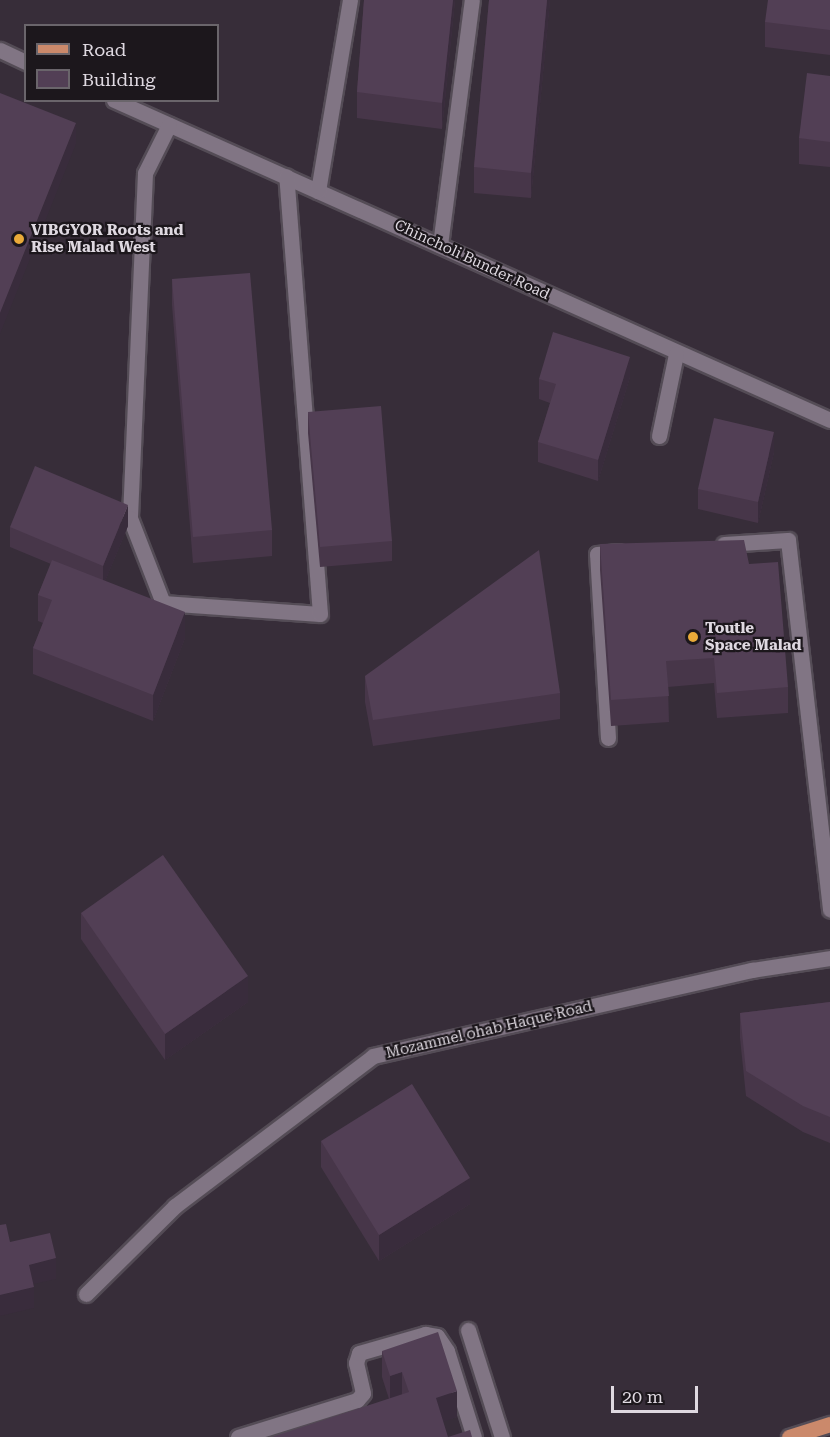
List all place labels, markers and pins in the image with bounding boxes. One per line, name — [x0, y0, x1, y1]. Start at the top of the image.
place label: VIBGYOR Roots and Rise Malad West — [31, 221, 184, 256]
marker: VIBGYOR Roots and Rise Malad West — [12, 232, 26, 246]
place label: Toutle Space Malad — [705, 619, 801, 654]
marker: Toutle Space Malad — [686, 630, 700, 644]

